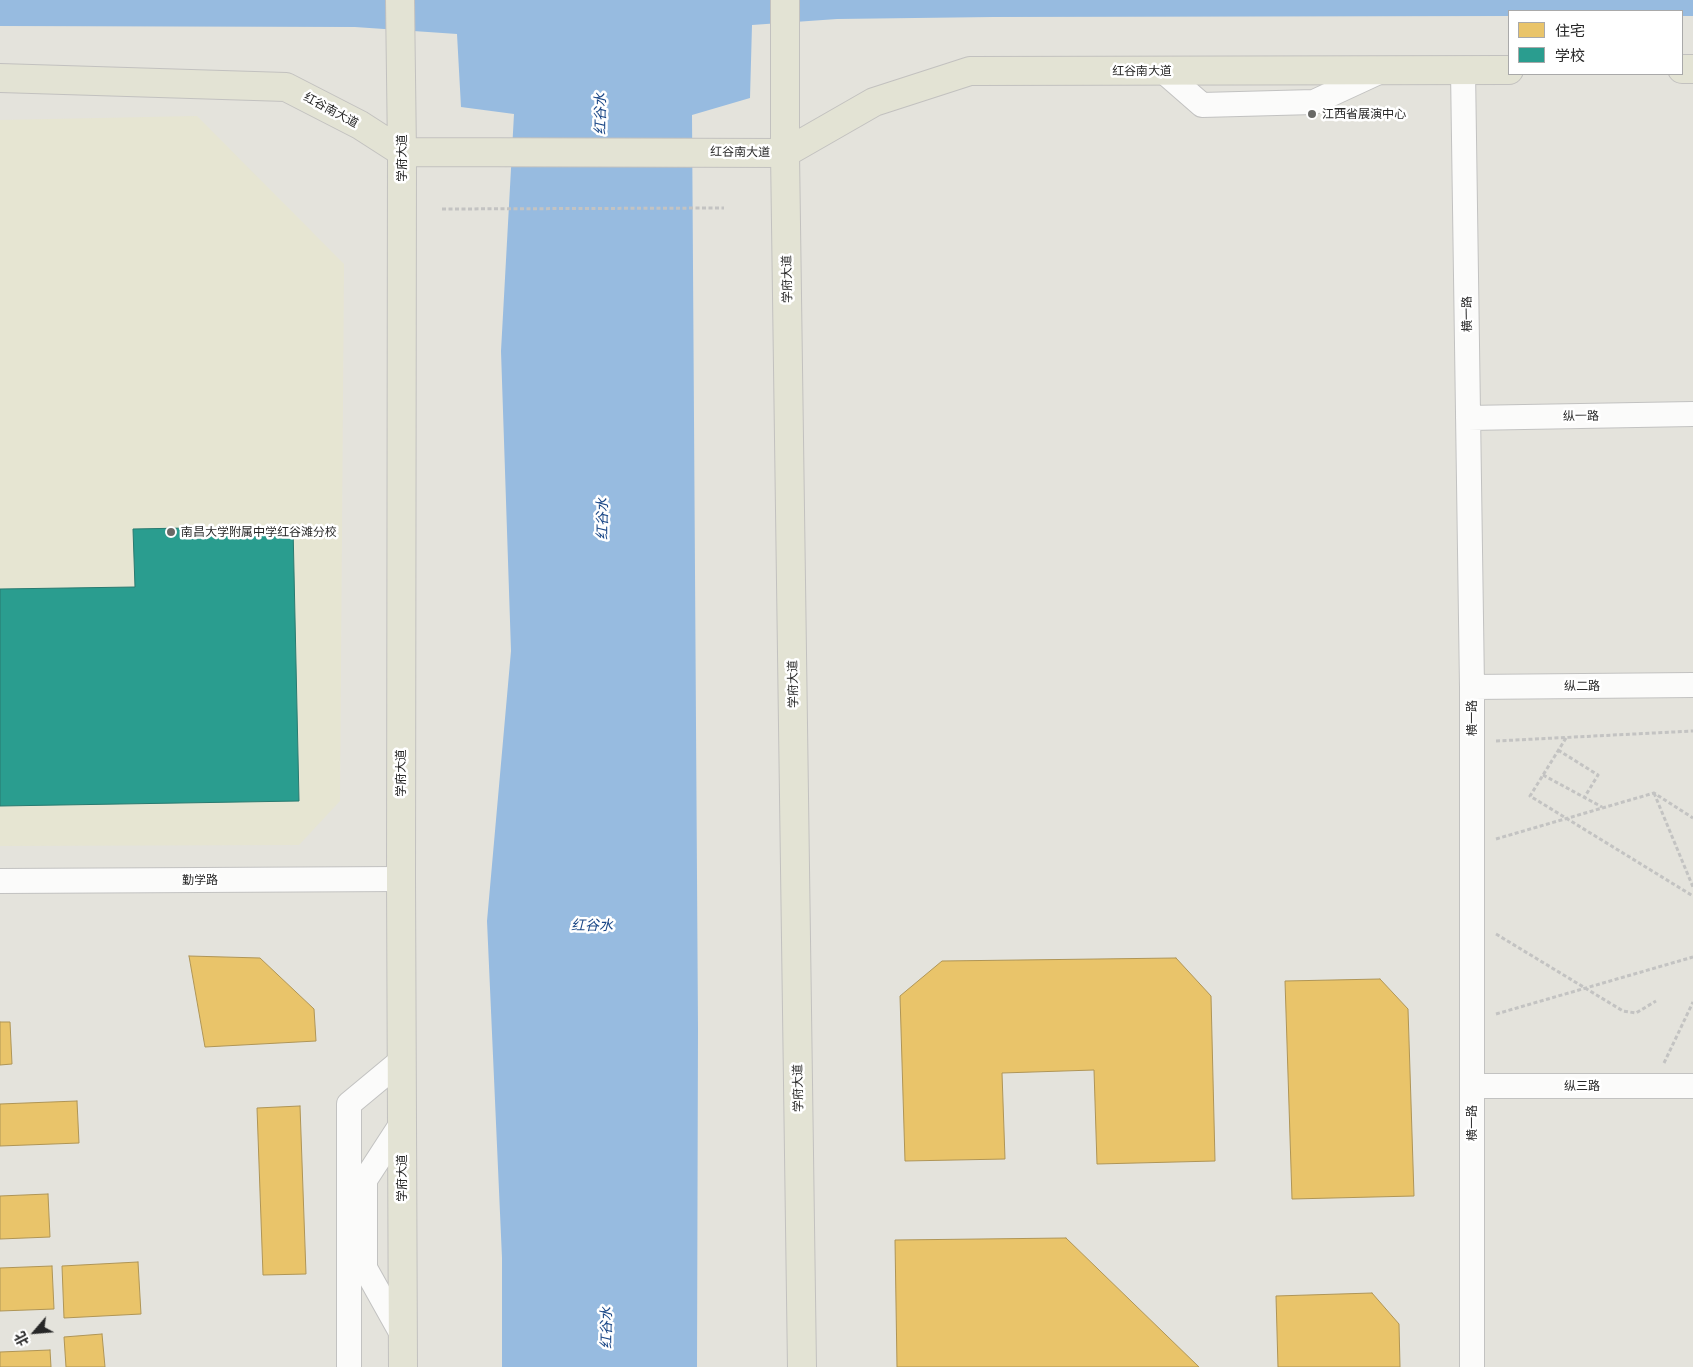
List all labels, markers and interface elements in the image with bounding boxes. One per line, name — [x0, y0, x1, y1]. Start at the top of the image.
legend — [1508, 10, 1683, 75]
text: 住宅 — [1555, 21, 1585, 39]
text: 学校 — [1555, 46, 1585, 64]
street label: 红谷南大道 — [1112, 64, 1172, 78]
street label: 红谷南大道 — [301, 90, 361, 130]
water label: 红谷水 — [592, 93, 608, 135]
place label: 江西省展演中心 — [1322, 107, 1406, 121]
marker: 江西省展演中心 — [1306, 108, 1318, 120]
street label: 学府大道 — [395, 134, 409, 182]
street label: 红谷南大道 — [710, 144, 770, 160]
street label: 学府大道 — [779, 255, 795, 303]
street label: 横一路 — [1459, 296, 1475, 332]
street label: 纵一路 — [1563, 408, 1599, 424]
water label: 红谷水 — [594, 498, 610, 540]
place label: 南昌大学附属中学红谷滩分校 — [181, 525, 337, 539]
marker: 南昌大学附属中学红谷滩分校 — [165, 526, 177, 538]
street label: 学府大道 — [785, 660, 801, 708]
street label: 纵二路 — [1564, 679, 1600, 693]
street label: 横一路 — [1465, 700, 1479, 736]
street label: 学府大道 — [394, 749, 408, 797]
street label: 勤学路 — [182, 873, 218, 887]
water label: 红谷水 — [571, 917, 613, 933]
street label: 学府大道 — [790, 1064, 806, 1112]
street label: 纵三路 — [1564, 1079, 1600, 1093]
street label: 横一路 — [1465, 1105, 1479, 1141]
street label: 学府大道 — [395, 1154, 409, 1202]
north arrow — [10, 1307, 60, 1357]
water label: 红谷水 — [598, 1307, 614, 1349]
text: 北 — [10, 1329, 32, 1349]

